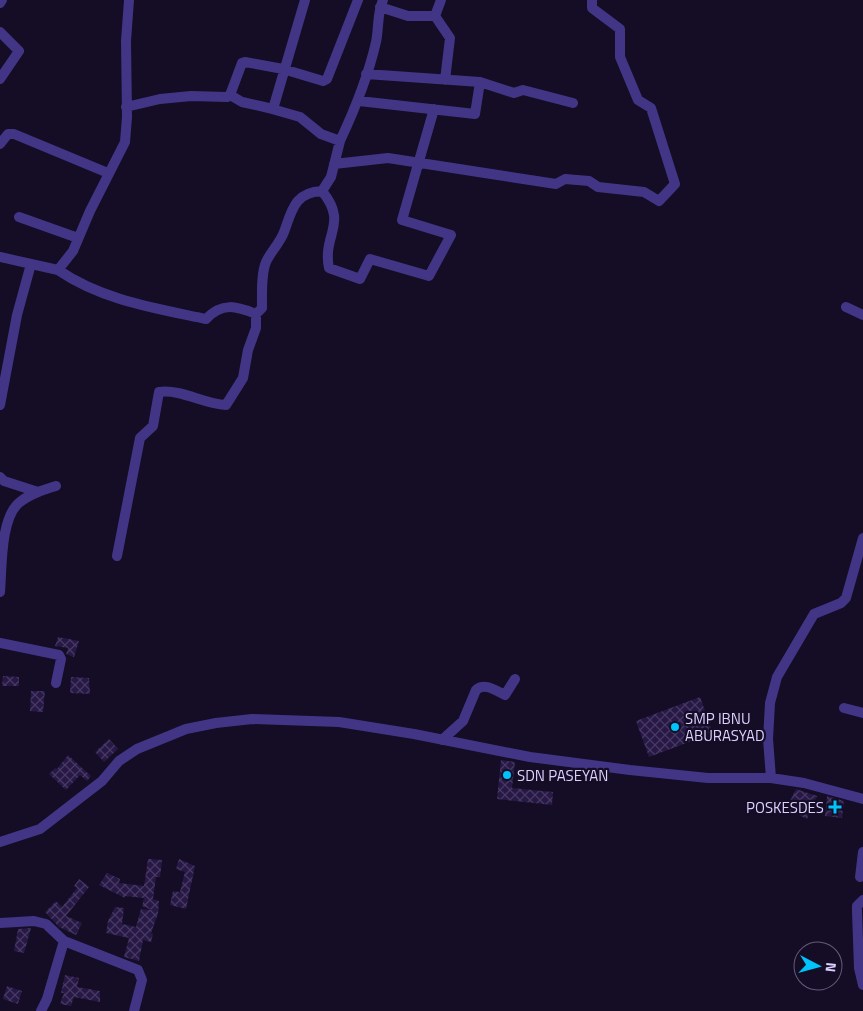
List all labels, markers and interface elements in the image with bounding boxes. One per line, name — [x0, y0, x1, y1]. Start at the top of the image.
place label: SMP IBNU ABURASYAD — [685, 707, 765, 747]
marker: SMP IBNU ABURASYAD — [669, 721, 681, 733]
place label: SDN PASEYAN — [517, 764, 608, 787]
marker: SDN PASEYAN — [501, 769, 513, 781]
place label: POSKESDES — [746, 796, 824, 819]
marker: POSKESDES — [828, 800, 842, 814]
north arrow — [793, 941, 843, 991]
text: N — [820, 961, 842, 973]

